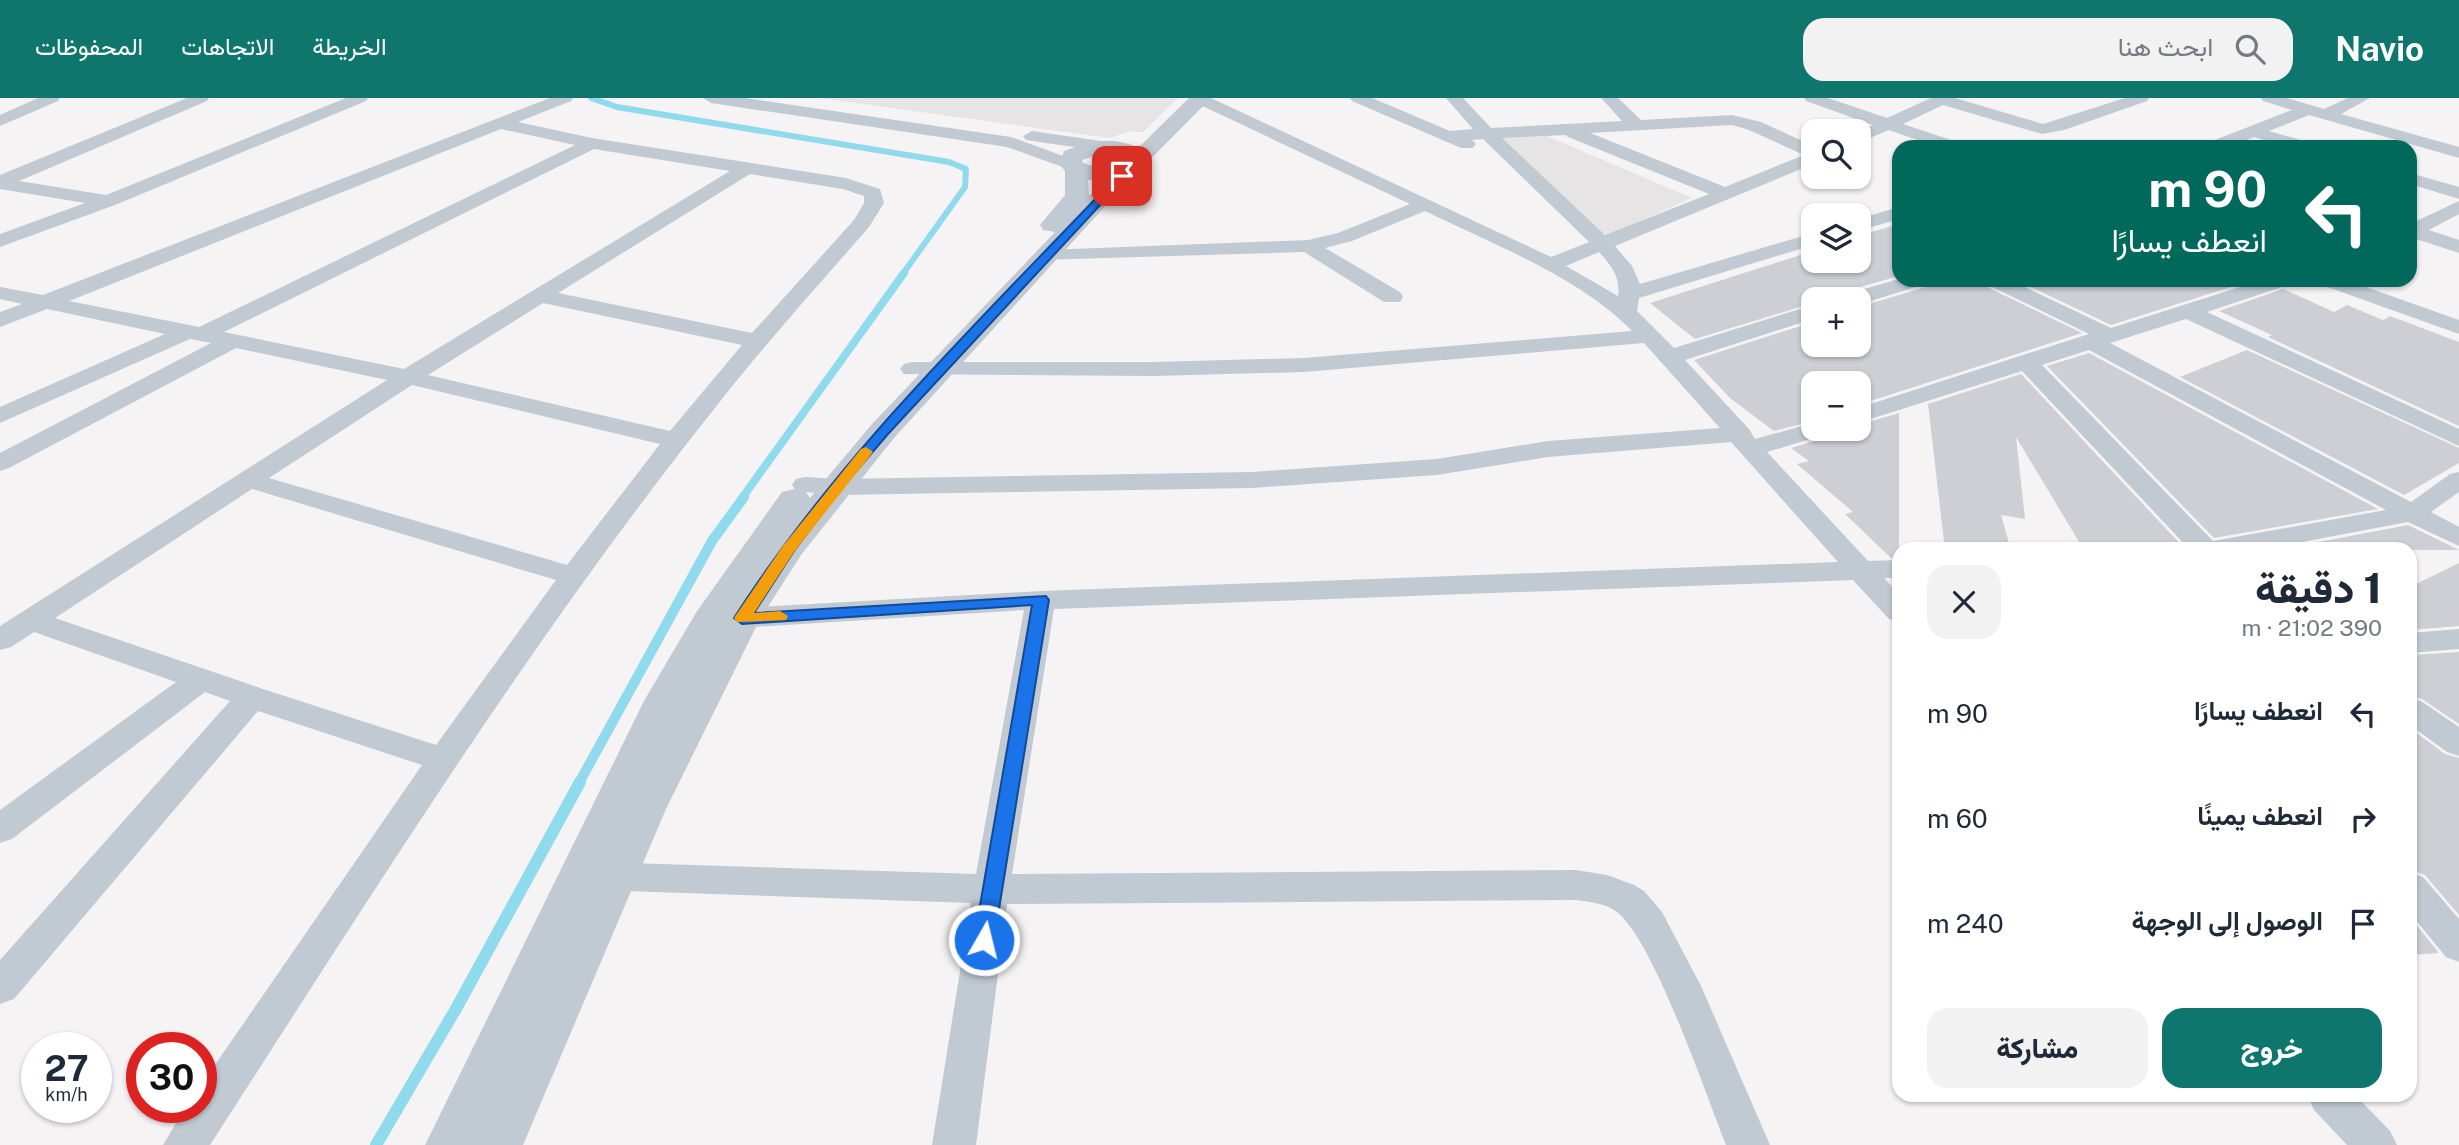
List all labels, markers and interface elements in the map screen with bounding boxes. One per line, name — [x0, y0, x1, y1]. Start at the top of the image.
search box — [1803, 18, 2293, 81]
icon: search — [2231, 30, 2269, 68]
text: Navio — [2335, 30, 2424, 68]
text: ابحث هنا — [2118, 31, 2213, 62]
text: المحفوظات — [35, 32, 143, 60]
text: الاتجاهات — [181, 32, 274, 60]
text: الخريطة — [312, 32, 387, 60]
map controls — [1801, 119, 1871, 441]
button: search — [1801, 119, 1871, 189]
pin — [1092, 146, 1152, 206]
icon: arrive — [1103, 157, 1141, 195]
text: 90 m — [2148, 160, 2267, 218]
icon: left — [2291, 168, 2382, 259]
button: layers — [1801, 203, 1871, 273]
text: انعطف يسارًا — [2111, 222, 2267, 259]
button: + — [1801, 287, 1871, 357]
button: − — [1801, 371, 1871, 441]
text: 1 دقيقة — [2255, 563, 2382, 612]
button: close — [1927, 565, 2001, 639]
text: 390 m · 21:02 — [2242, 614, 2382, 641]
text: انعطف يسارًا — [2194, 695, 2323, 726]
icon: left — [2344, 695, 2382, 733]
text: 90 m — [1927, 698, 1988, 729]
text: انعطف يمينًا — [2197, 800, 2323, 831]
icon: right — [2344, 800, 2382, 838]
text: 60 m — [1927, 803, 1988, 834]
position arrow — [947, 903, 1021, 977]
text: الوصول إلى الوجهة — [2132, 905, 2323, 936]
icon: arrive — [2344, 905, 2382, 943]
text: 240 m — [1927, 908, 2004, 939]
button: مشاركة — [1927, 1008, 2148, 1088]
button: خروج — [2162, 1008, 2382, 1088]
speed limit sign: 30 — [126, 1032, 217, 1123]
text: 27 — [44, 1048, 89, 1089]
text: km/h — [45, 1084, 88, 1105]

